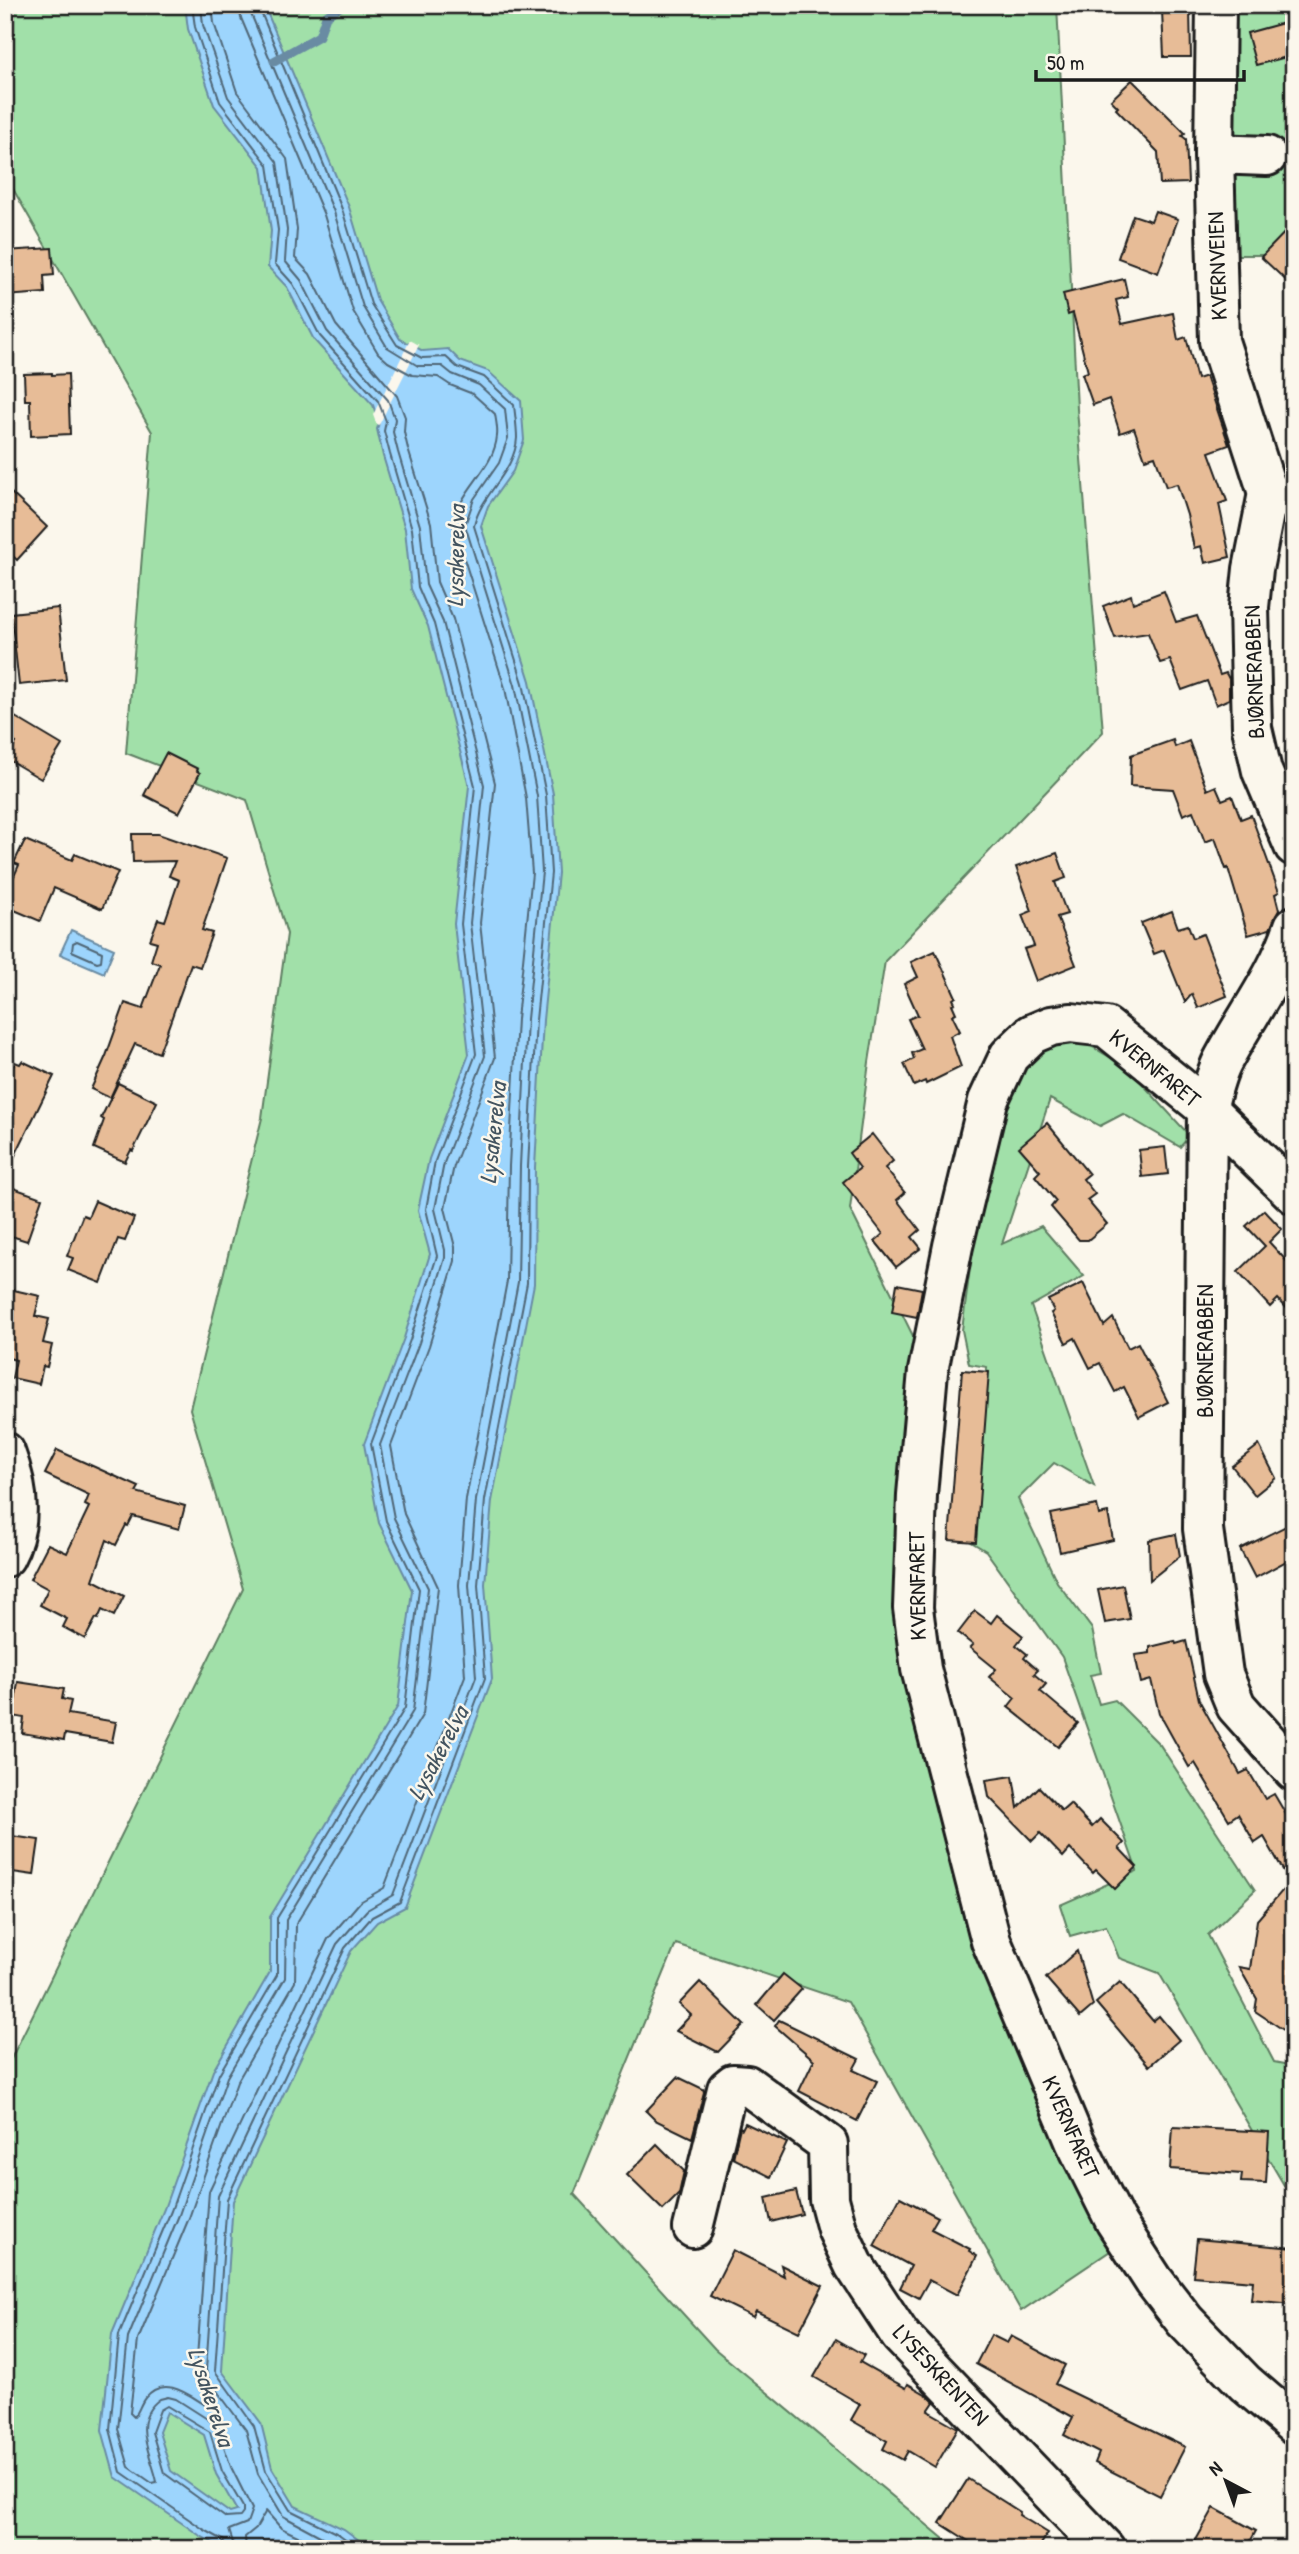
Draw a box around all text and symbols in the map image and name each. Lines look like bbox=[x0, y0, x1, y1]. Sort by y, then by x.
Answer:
scale bar bbox=[1036, 38, 1245, 82]
text: 50 m bbox=[1047, 48, 1084, 77]
street label: KVERNVEIEN bbox=[1199, 211, 1234, 321]
water label: Lysakerelva bbox=[438, 502, 473, 607]
street label: BJØRNERABBEN bbox=[1236, 605, 1271, 739]
street label: KVERNFARET bbox=[1103, 1021, 1208, 1114]
water label: Lysakerelva bbox=[471, 1078, 514, 1185]
street label: BJØRNERABBEN bbox=[1189, 1284, 1220, 1418]
street label: KVERNFARET bbox=[900, 1531, 933, 1641]
water label: Lysakerelva bbox=[399, 1698, 477, 1805]
street label: KVERNFARET bbox=[1035, 2071, 1108, 2183]
street label: LYSESKRENTEN bbox=[886, 2317, 996, 2432]
water label: Lysakerelva bbox=[180, 2344, 244, 2453]
north arrow bbox=[1190, 2446, 1260, 2516]
text: N bbox=[1203, 2455, 1227, 2481]

